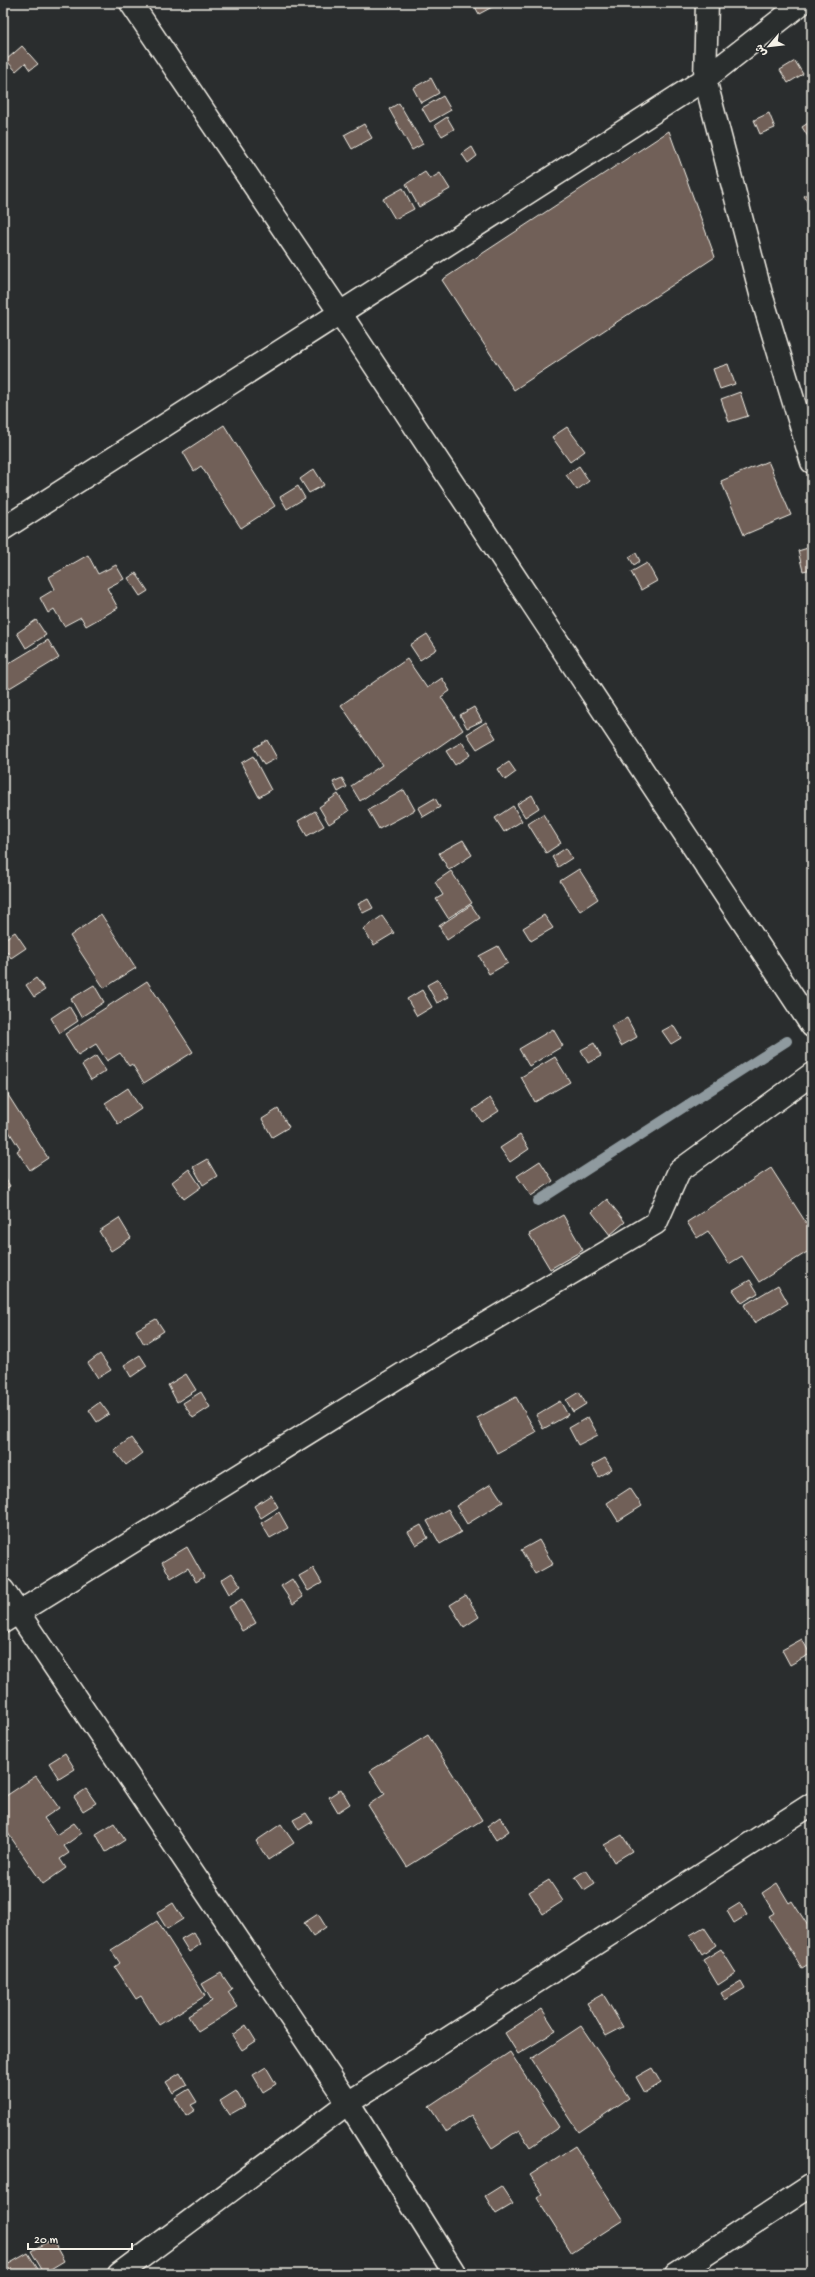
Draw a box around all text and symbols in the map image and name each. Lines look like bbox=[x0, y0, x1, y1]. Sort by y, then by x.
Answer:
north arrow bbox=[749, 26, 789, 66]
text: ش bbox=[754, 42, 770, 58]
scale bar bbox=[28, 2225, 132, 2251]
text: 20 m bbox=[34, 2234, 59, 2248]

